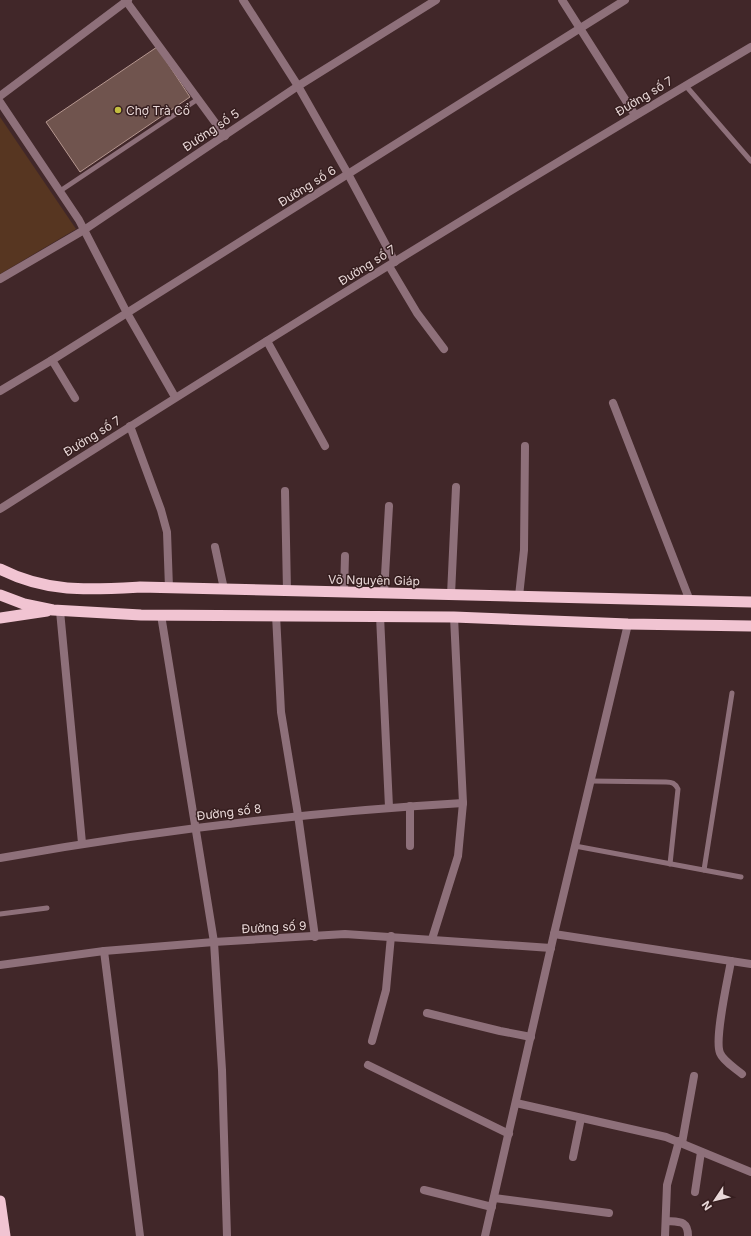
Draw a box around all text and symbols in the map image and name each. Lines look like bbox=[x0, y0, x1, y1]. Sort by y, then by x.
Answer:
street label: Đường số 7 bbox=[613, 73, 676, 119]
place label: Chợ Trà Cổ bbox=[126, 103, 190, 118]
marker: Chợ Trà Cổ bbox=[113, 105, 123, 115]
street label: Đường số 5 bbox=[180, 106, 242, 154]
street label: Đường số 6 bbox=[275, 162, 339, 210]
street label: Đường số 7 bbox=[336, 241, 398, 288]
street label: Đường số 7 bbox=[61, 412, 123, 459]
street label: Võ Nguyên Giáp bbox=[328, 572, 420, 588]
street label: Đường số 8 bbox=[196, 801, 262, 823]
street label: Đường số 9 bbox=[241, 918, 307, 936]
north arrow bbox=[695, 1180, 735, 1220]
text: N bbox=[699, 1198, 715, 1213]

